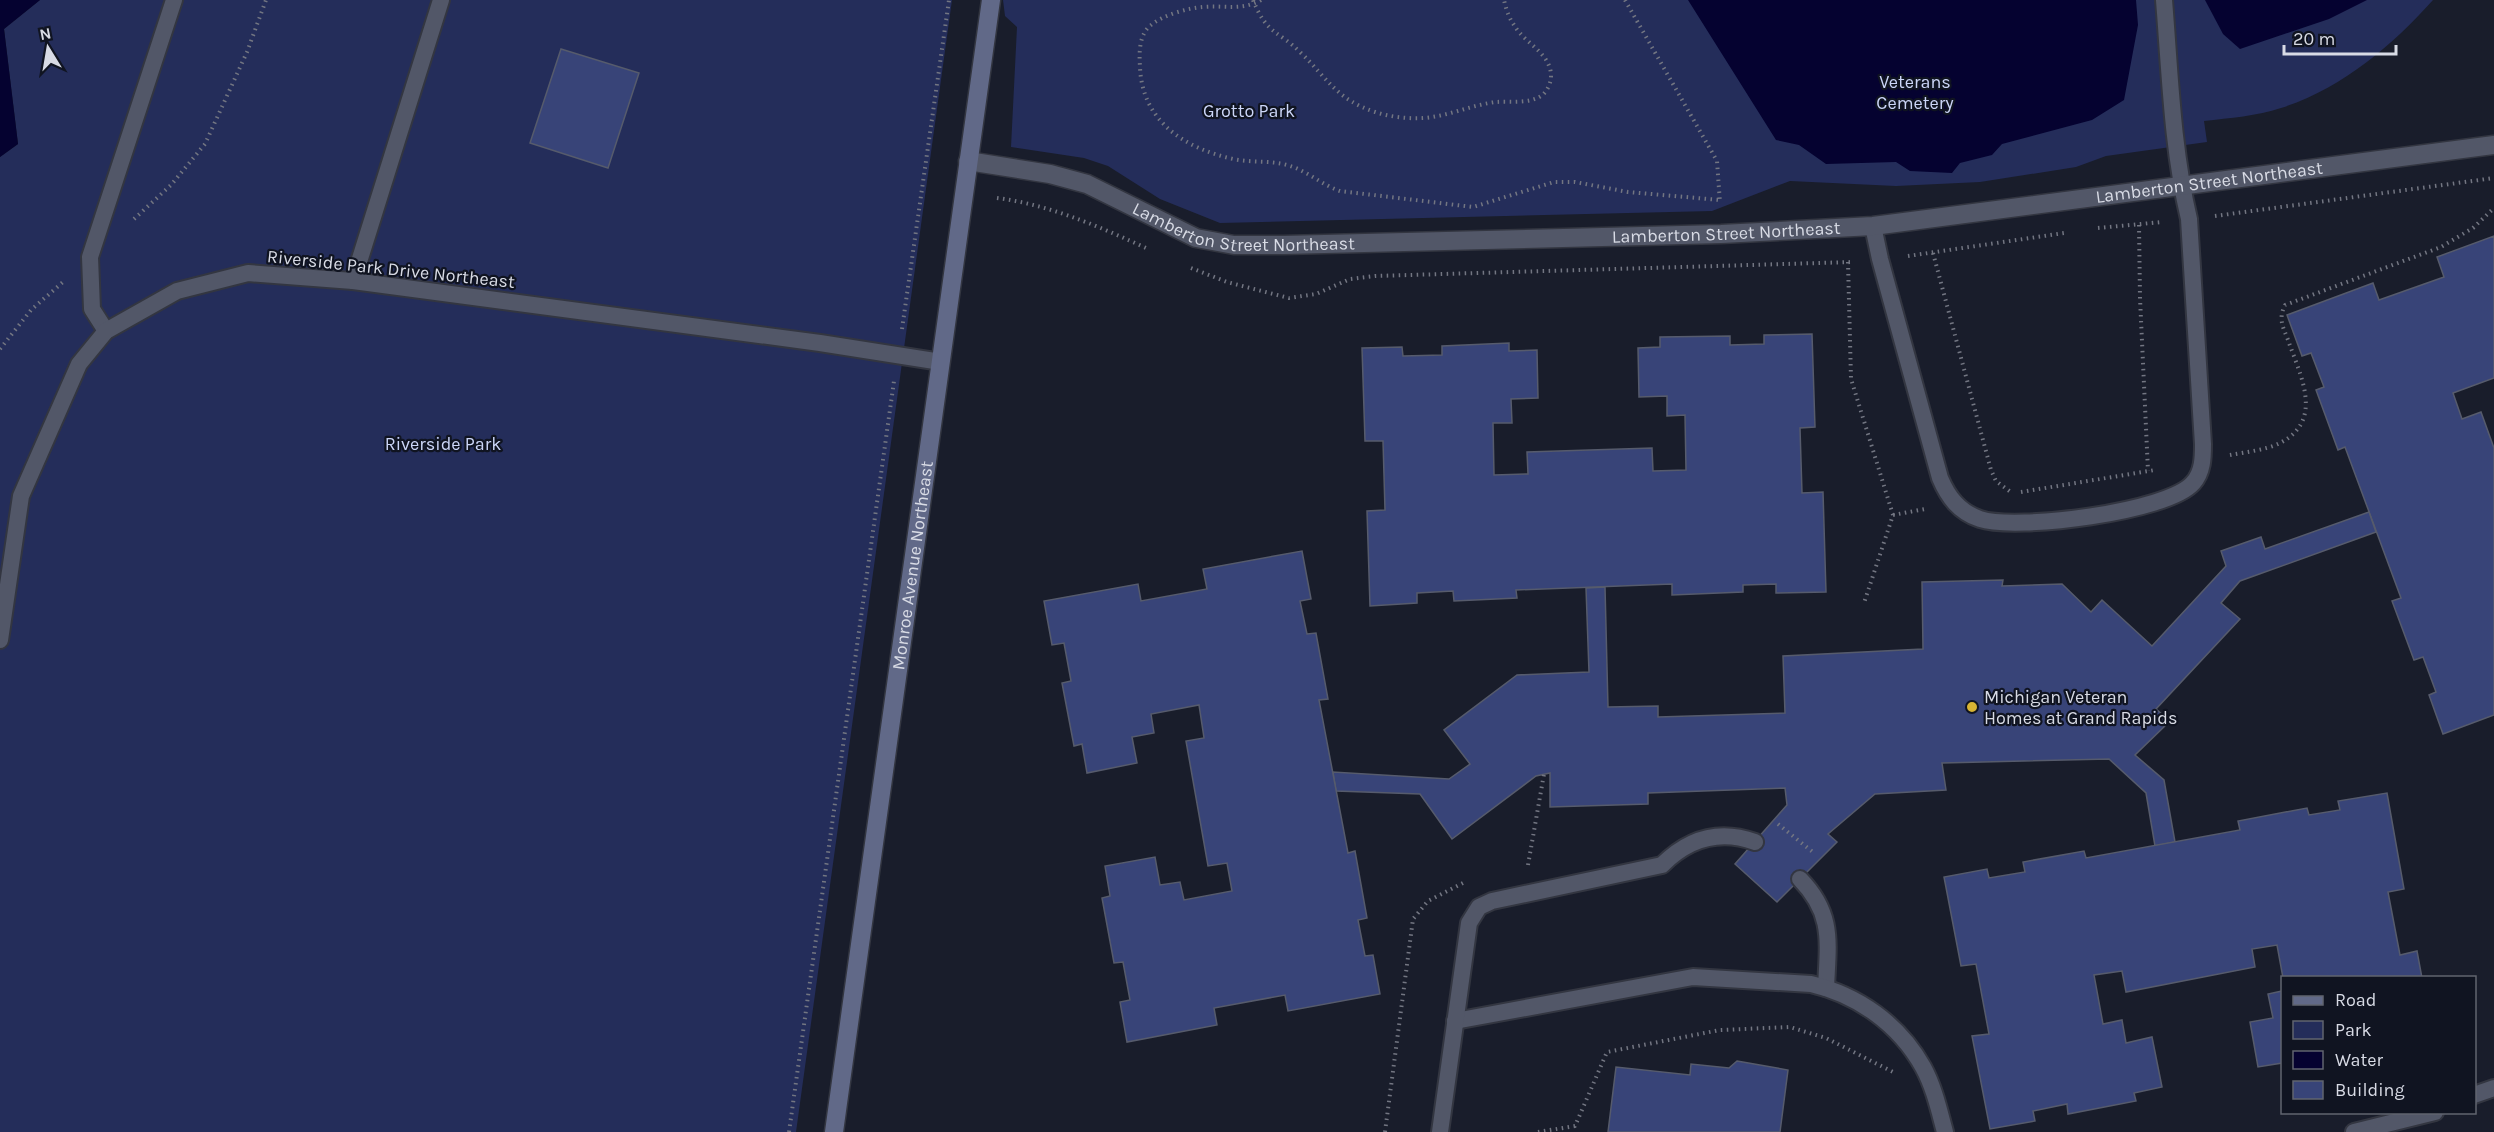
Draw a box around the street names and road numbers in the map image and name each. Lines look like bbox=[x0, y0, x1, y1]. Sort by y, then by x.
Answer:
street label: Lamberton Street Northeast bbox=[2094, 156, 2324, 208]
street label: Lamberton Street Northeast bbox=[1129, 197, 1355, 256]
street label: Lamberton Street Northeast bbox=[1612, 217, 1841, 248]
street label: Riverside Park Drive Northeast bbox=[266, 245, 516, 293]
street label: Monroe Avenue Northeast bbox=[887, 459, 938, 672]

